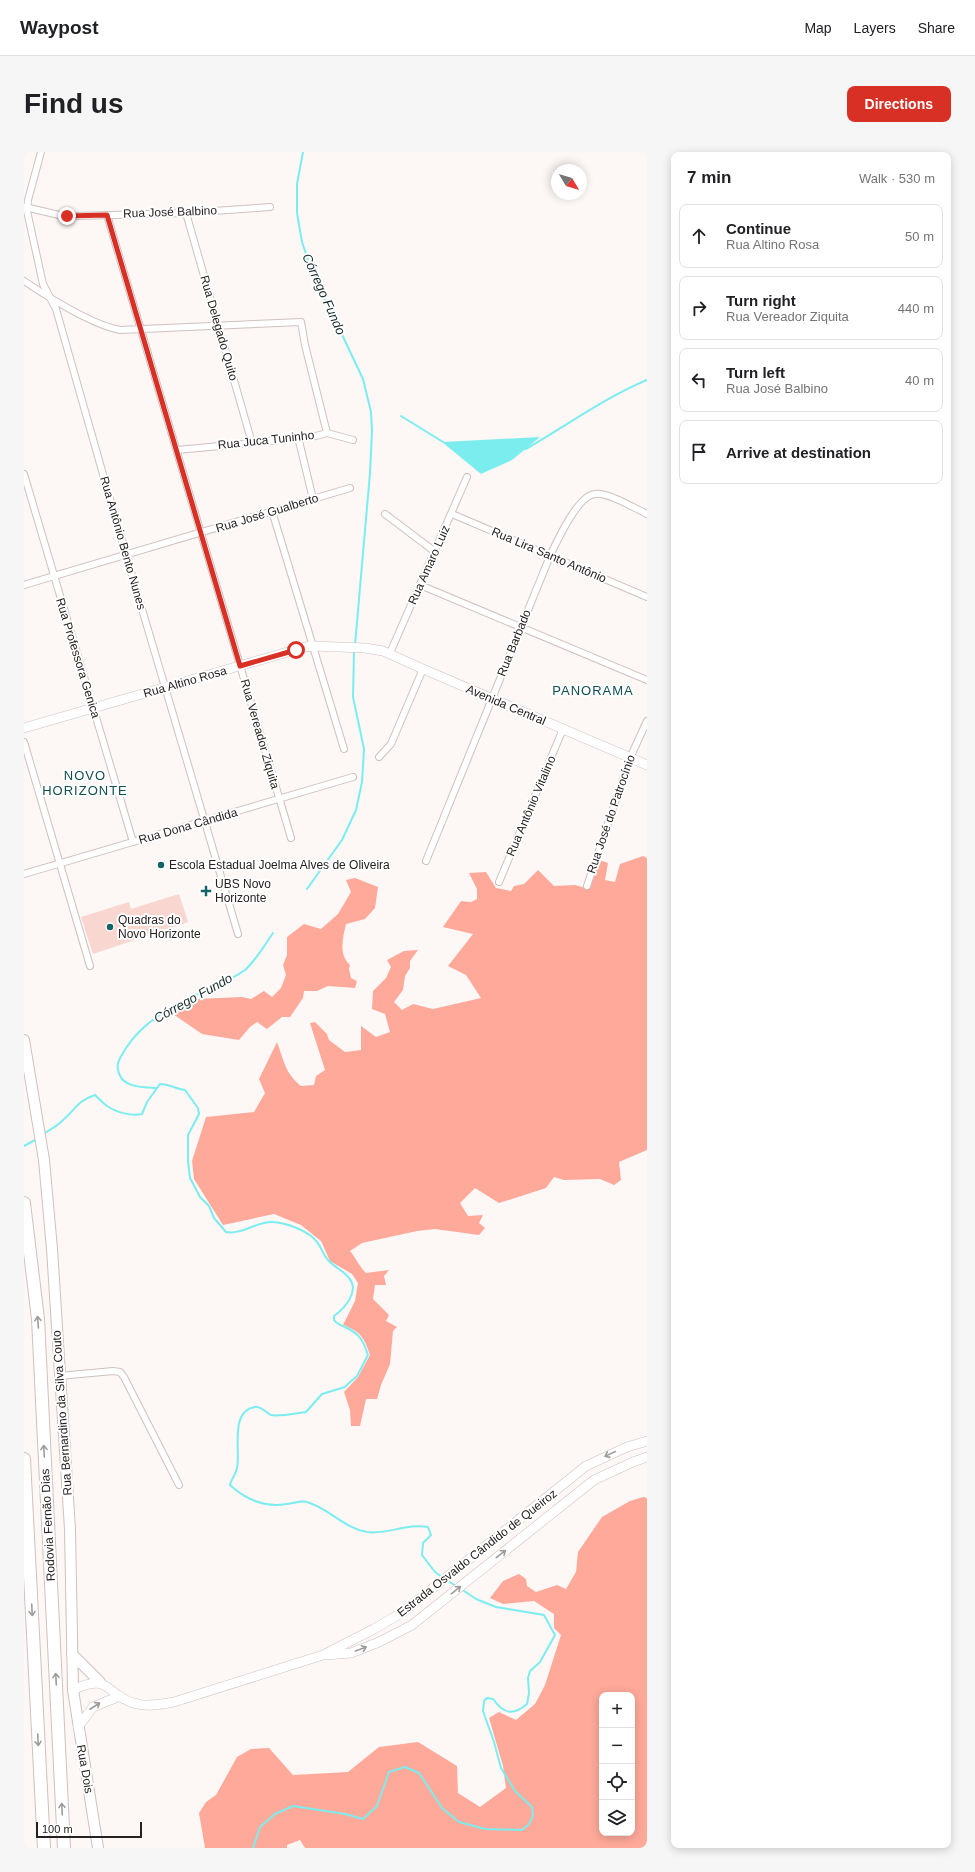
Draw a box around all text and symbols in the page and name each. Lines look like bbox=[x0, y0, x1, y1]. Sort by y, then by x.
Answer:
text: Waypost bbox=[20, 17, 98, 38]
text: Map bbox=[804, 20, 832, 36]
text: Layers bbox=[854, 20, 896, 36]
text: Share bbox=[918, 20, 955, 36]
button: Directions bbox=[847, 86, 951, 122]
text: Find us bbox=[24, 88, 124, 119]
north arrow bbox=[551, 164, 587, 200]
text: 7 min bbox=[687, 168, 731, 187]
text: Walk · 530 m bbox=[859, 171, 935, 186]
street label: Rua José Balbino bbox=[123, 203, 218, 221]
route end bbox=[58, 207, 76, 225]
text: Continue bbox=[726, 220, 791, 237]
icon: ahead bbox=[688, 225, 710, 247]
text: 50 m bbox=[905, 229, 934, 244]
text: Rua Altino Rosa bbox=[726, 237, 819, 252]
water label: Córrego Fundo bbox=[299, 251, 349, 337]
street label: Rua Delegado Quito bbox=[197, 274, 241, 383]
text: Turn right bbox=[726, 292, 796, 309]
icon: right bbox=[688, 297, 710, 319]
text: 440 m bbox=[898, 301, 934, 316]
text: Rua Vereador Ziquita bbox=[726, 309, 849, 324]
text: Turn left bbox=[726, 364, 785, 381]
icon: left bbox=[688, 369, 710, 391]
text: 40 m bbox=[905, 373, 934, 388]
text: Rua José Balbino bbox=[726, 381, 828, 396]
street label: Rua Juca Tuninho bbox=[217, 428, 315, 452]
icon: arrive bbox=[688, 441, 710, 463]
text: Arrive at destination bbox=[726, 444, 871, 461]
street label: Rua Antônio Bento Nunes bbox=[97, 475, 149, 611]
street label: Rua José Gualberto bbox=[214, 491, 320, 535]
street label: Rua Amaro Luiz bbox=[405, 523, 453, 607]
street label: Rua Lira Santo Antônio bbox=[489, 524, 609, 586]
street label: Rua Professora Genica bbox=[53, 596, 103, 720]
street label: Rua Barbado bbox=[494, 607, 534, 678]
route start bbox=[287, 641, 305, 659]
street label: Rua Altino Rosa bbox=[142, 663, 229, 701]
street label: Rua Vereador Ziquita bbox=[238, 678, 282, 791]
street label: Avenida Central bbox=[464, 682, 548, 728]
district label: PANORAMA bbox=[552, 683, 634, 698]
street label: Rua José do Patrocínio bbox=[584, 752, 638, 875]
street label: Rua Antônio Vitalino bbox=[503, 753, 559, 858]
district label: NOVO HORIZONTE bbox=[42, 768, 128, 798]
street label: Rua Dona Cândida bbox=[137, 805, 239, 847]
place label: Escola Estadual Joelma Alves de Oliveira bbox=[169, 858, 390, 872]
marker: Escola Estadual Joelma Alves de Oliveira bbox=[156, 860, 166, 870]
place label: UBS Novo Horizonte bbox=[215, 877, 271, 905]
marker: UBS Novo Horizonte bbox=[200, 885, 212, 897]
place label: Quadras do Novo Horizonte bbox=[118, 913, 201, 941]
marker: Quadras do Novo Horizonte bbox=[105, 922, 115, 932]
water label: Córrego Fundo bbox=[151, 970, 235, 1026]
one-way arrow bbox=[34, 1316, 41, 1329]
street label: Rua Bernardino da Silva Couto bbox=[49, 1330, 75, 1496]
one-way arrow bbox=[41, 1445, 48, 1458]
one-way arrow bbox=[605, 1451, 617, 1458]
street label: Rodovia Fernão Dias bbox=[38, 1468, 58, 1582]
street label: Estrada Osvaldo Cândido de Queiroz bbox=[394, 1486, 560, 1620]
one-way arrow bbox=[495, 1550, 506, 1558]
one-way arrow bbox=[450, 1586, 461, 1594]
one-way arrow bbox=[28, 1603, 36, 1616]
one-way arrow bbox=[355, 1644, 367, 1652]
one-way arrow bbox=[52, 1673, 59, 1686]
map controls bbox=[599, 1692, 635, 1836]
button: + bbox=[599, 1692, 635, 1728]
one-way arrow bbox=[90, 1702, 101, 1711]
button: − bbox=[599, 1728, 635, 1764]
one-way arrow bbox=[35, 1733, 42, 1746]
street label: Rua Dois bbox=[74, 1743, 96, 1795]
button: locate bbox=[599, 1764, 635, 1800]
button: layers bbox=[599, 1800, 635, 1836]
one-way arrow bbox=[58, 1803, 66, 1816]
scale bar bbox=[36, 1820, 142, 1839]
text: 100 m bbox=[42, 1823, 73, 1835]

